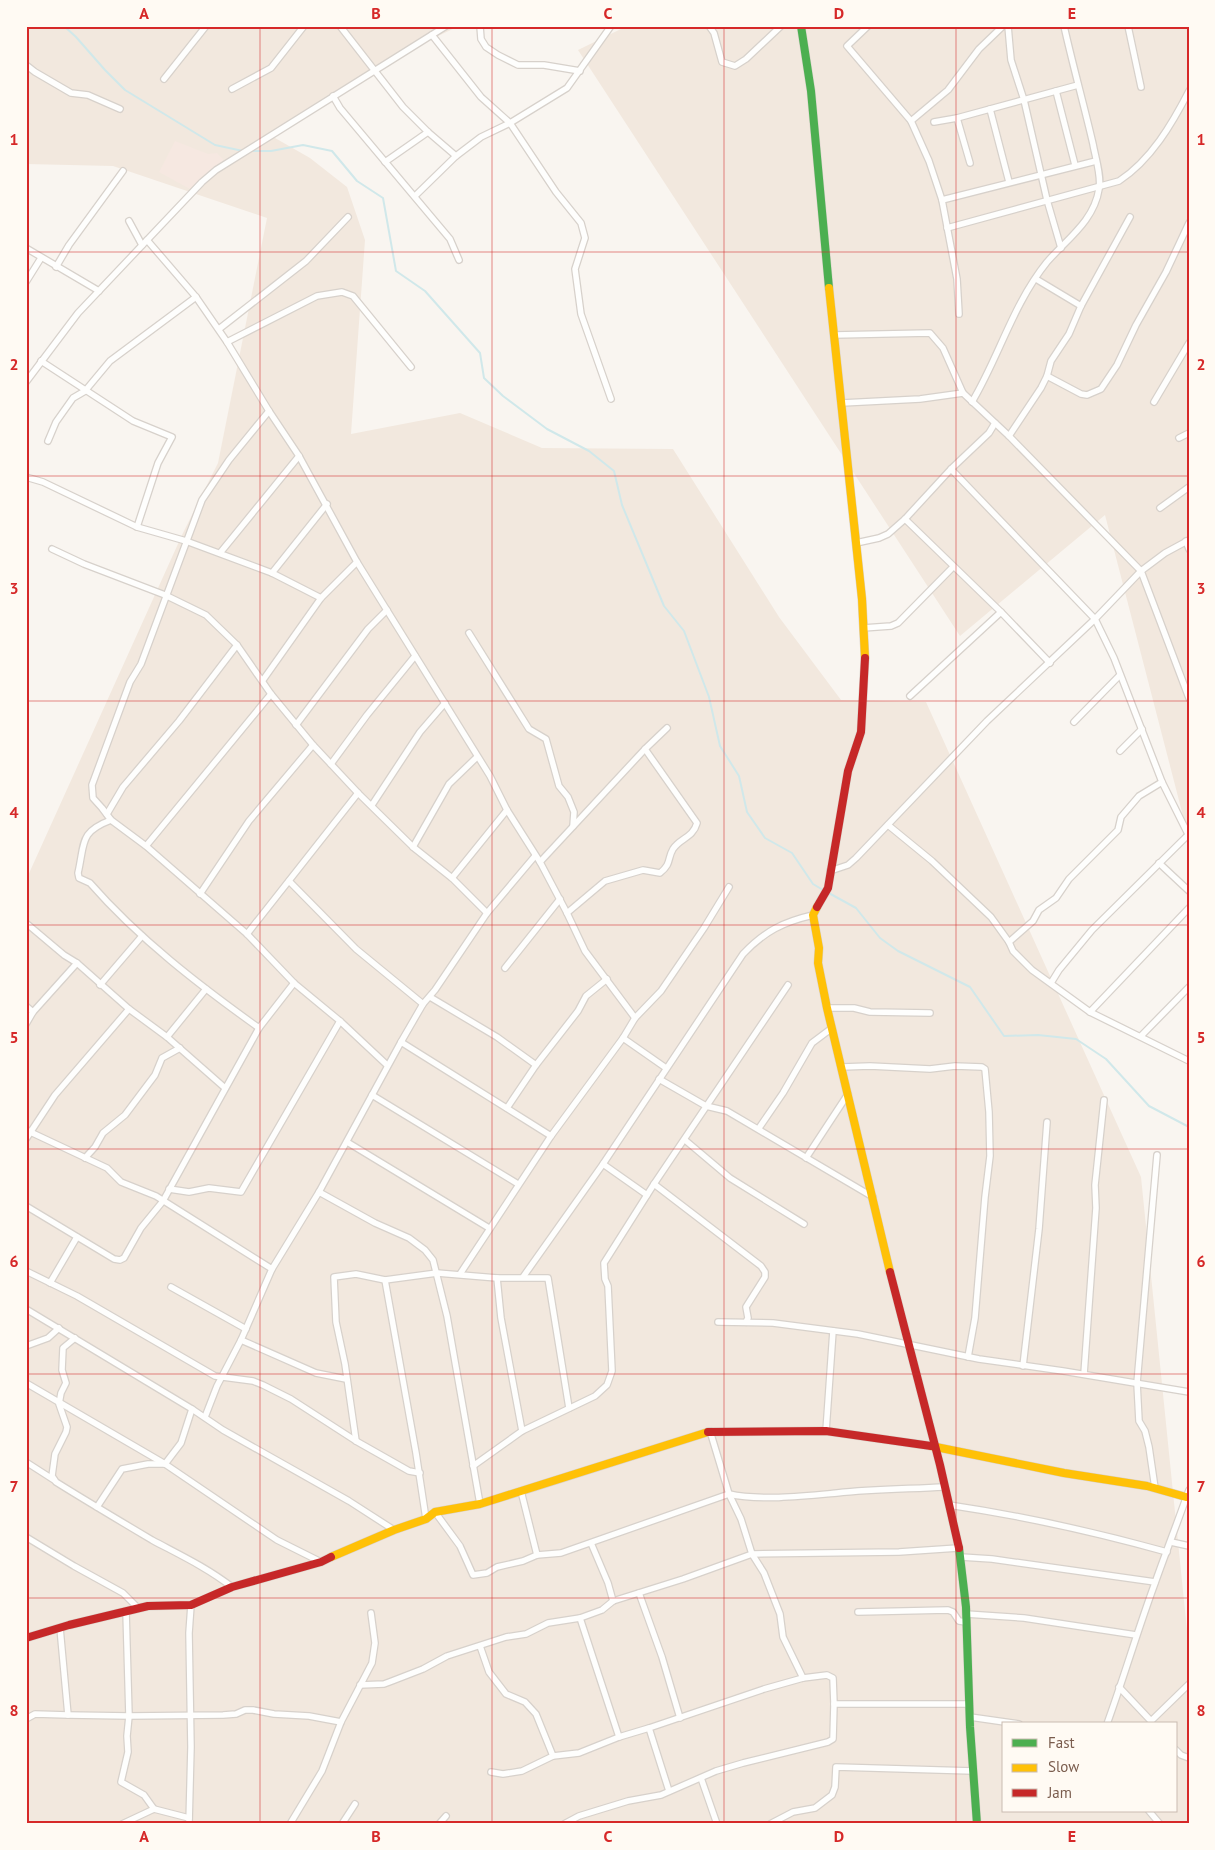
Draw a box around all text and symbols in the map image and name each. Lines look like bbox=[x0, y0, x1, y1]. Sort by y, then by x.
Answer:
text: A bbox=[139, 3, 149, 23]
text: B bbox=[371, 3, 381, 23]
text: C bbox=[604, 3, 613, 23]
text: D bbox=[834, 3, 844, 23]
text: E bbox=[1068, 3, 1076, 23]
text: 1 bbox=[9, 129, 19, 149]
text: 1 bbox=[1196, 129, 1206, 149]
text: 2 bbox=[9, 354, 19, 374]
text: 2 bbox=[1196, 354, 1206, 374]
text: 3 bbox=[9, 578, 19, 598]
text: 3 bbox=[1196, 578, 1206, 598]
text: 4 bbox=[9, 802, 19, 822]
text: 4 bbox=[1196, 802, 1206, 822]
text: 5 bbox=[9, 1027, 19, 1047]
text: 5 bbox=[1196, 1027, 1206, 1047]
text: 6 bbox=[9, 1251, 19, 1271]
text: 6 bbox=[1196, 1251, 1206, 1271]
text: 7 bbox=[9, 1476, 19, 1496]
text: 7 bbox=[1196, 1476, 1206, 1496]
text: 8 bbox=[9, 1700, 19, 1720]
text: 8 bbox=[1196, 1700, 1206, 1720]
legend bbox=[1002, 1722, 1178, 1812]
text: Fast bbox=[1048, 1733, 1075, 1752]
text: Slow bbox=[1048, 1757, 1079, 1776]
text: Jam bbox=[1047, 1783, 1072, 1802]
text: A bbox=[139, 1826, 149, 1846]
text: B bbox=[371, 1826, 381, 1846]
text: C bbox=[604, 1826, 613, 1846]
text: D bbox=[834, 1826, 844, 1846]
text: E bbox=[1068, 1826, 1076, 1846]

